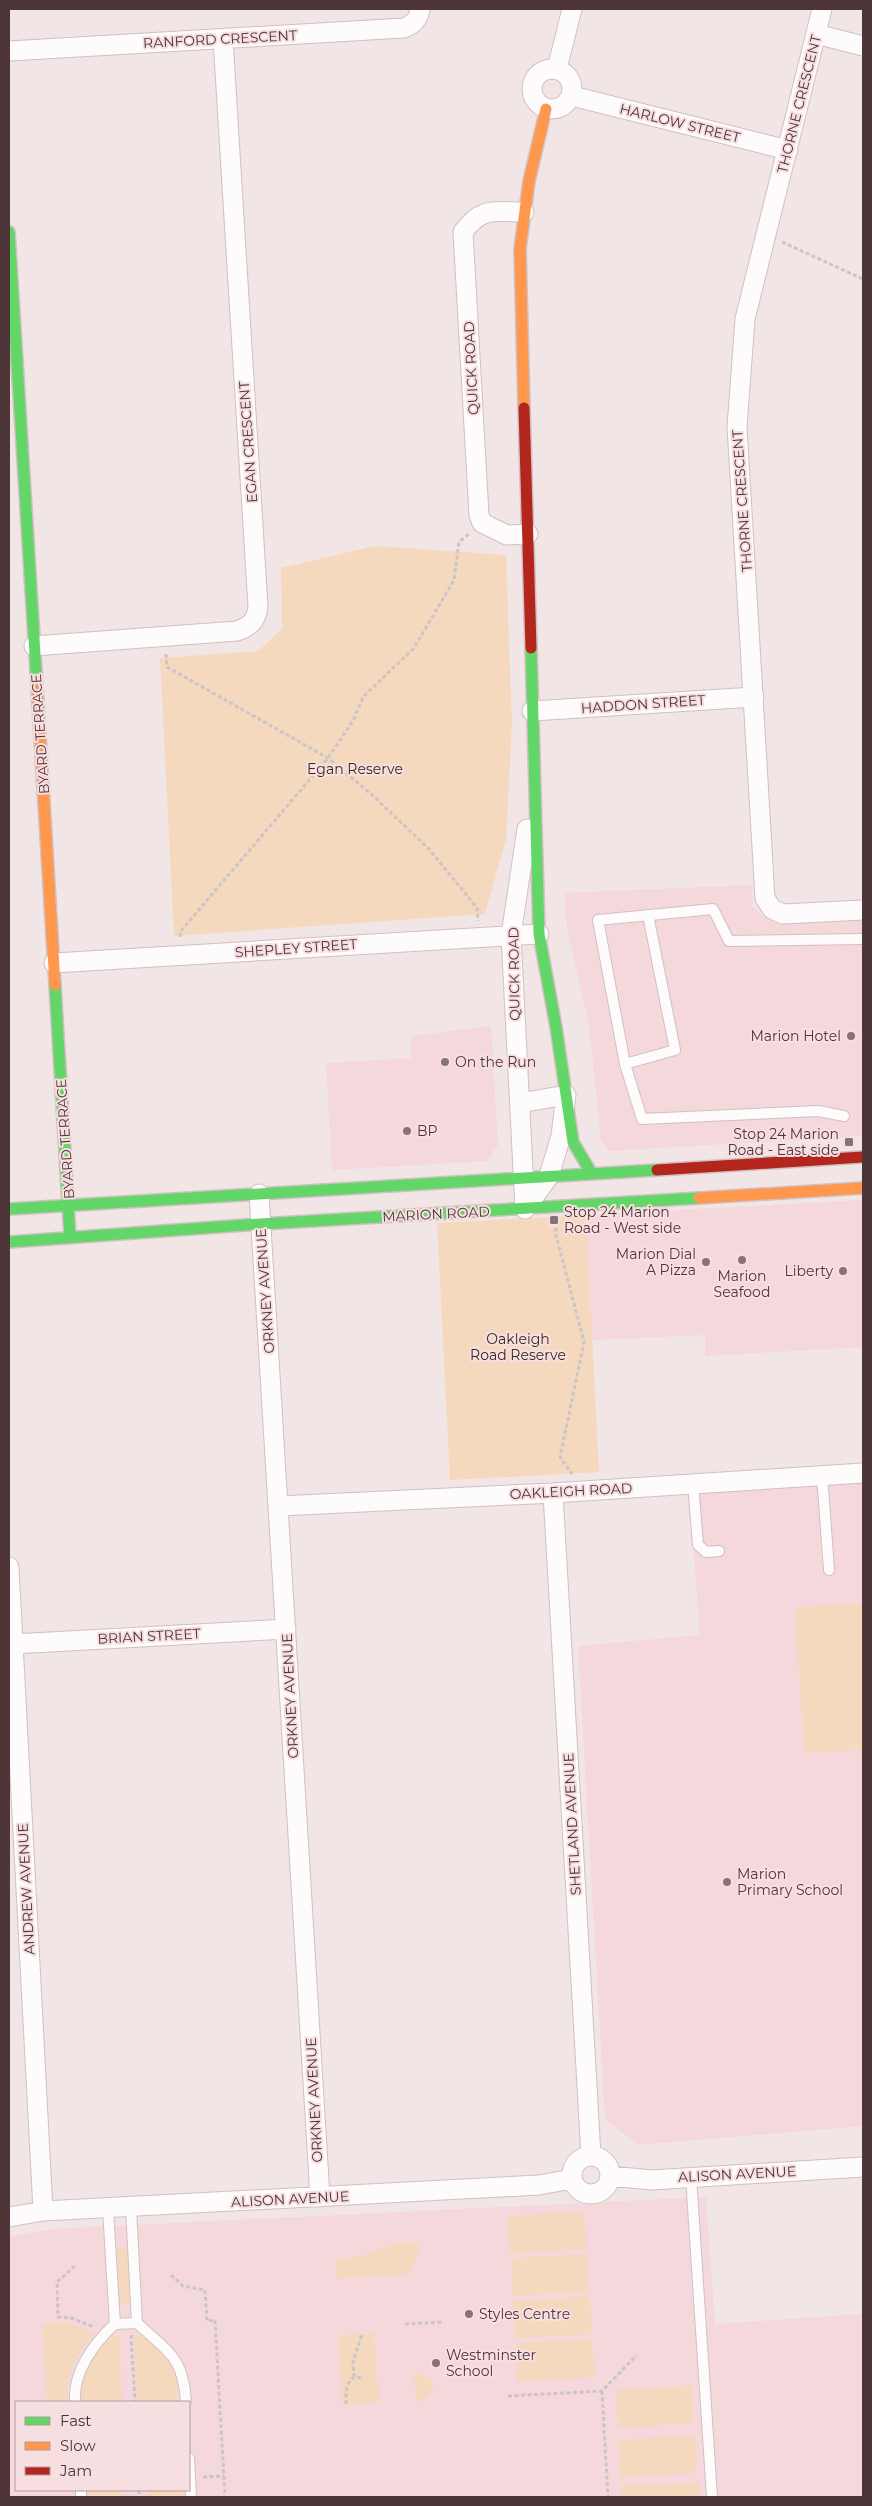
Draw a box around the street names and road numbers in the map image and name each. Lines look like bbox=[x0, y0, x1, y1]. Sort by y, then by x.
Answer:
street label: RANFORD CRESCENT bbox=[143, 26, 297, 52]
street label: THORNE CRESCENT bbox=[773, 33, 825, 175]
street label: HARLOW STREET bbox=[618, 99, 742, 147]
street label: QUICK ROAD bbox=[460, 321, 482, 415]
street label: EGAN CRESCENT bbox=[235, 381, 261, 503]
street label: THORNE CRESCENT bbox=[728, 429, 756, 573]
street label: BYARD TERRACE bbox=[27, 673, 53, 795]
street label: HADDON STREET bbox=[580, 691, 706, 717]
street label: QUICK ROAD bbox=[504, 927, 524, 1021]
street label: SHEPLEY STREET bbox=[234, 935, 358, 961]
street label: BYARD TERRACE bbox=[52, 1078, 78, 1200]
street label: MARION ROAD bbox=[382, 1202, 490, 1226]
street label: ORKNEY AVENUE bbox=[252, 1228, 278, 1354]
street label: OAKLEIGH ROAD bbox=[509, 1479, 633, 1503]
street label: BRIAN STREET bbox=[97, 1624, 201, 1648]
street label: ORKNEY AVENUE bbox=[278, 1633, 302, 1759]
street label: SHETLAND AVENUE bbox=[559, 1752, 585, 1896]
street label: ANDREW AVENUE bbox=[14, 1823, 38, 1955]
street label: ORKNEY AVENUE bbox=[302, 2037, 326, 2163]
street label: ALISON AVENUE bbox=[678, 2162, 796, 2186]
street label: ALISON AVENUE bbox=[231, 2187, 349, 2211]

